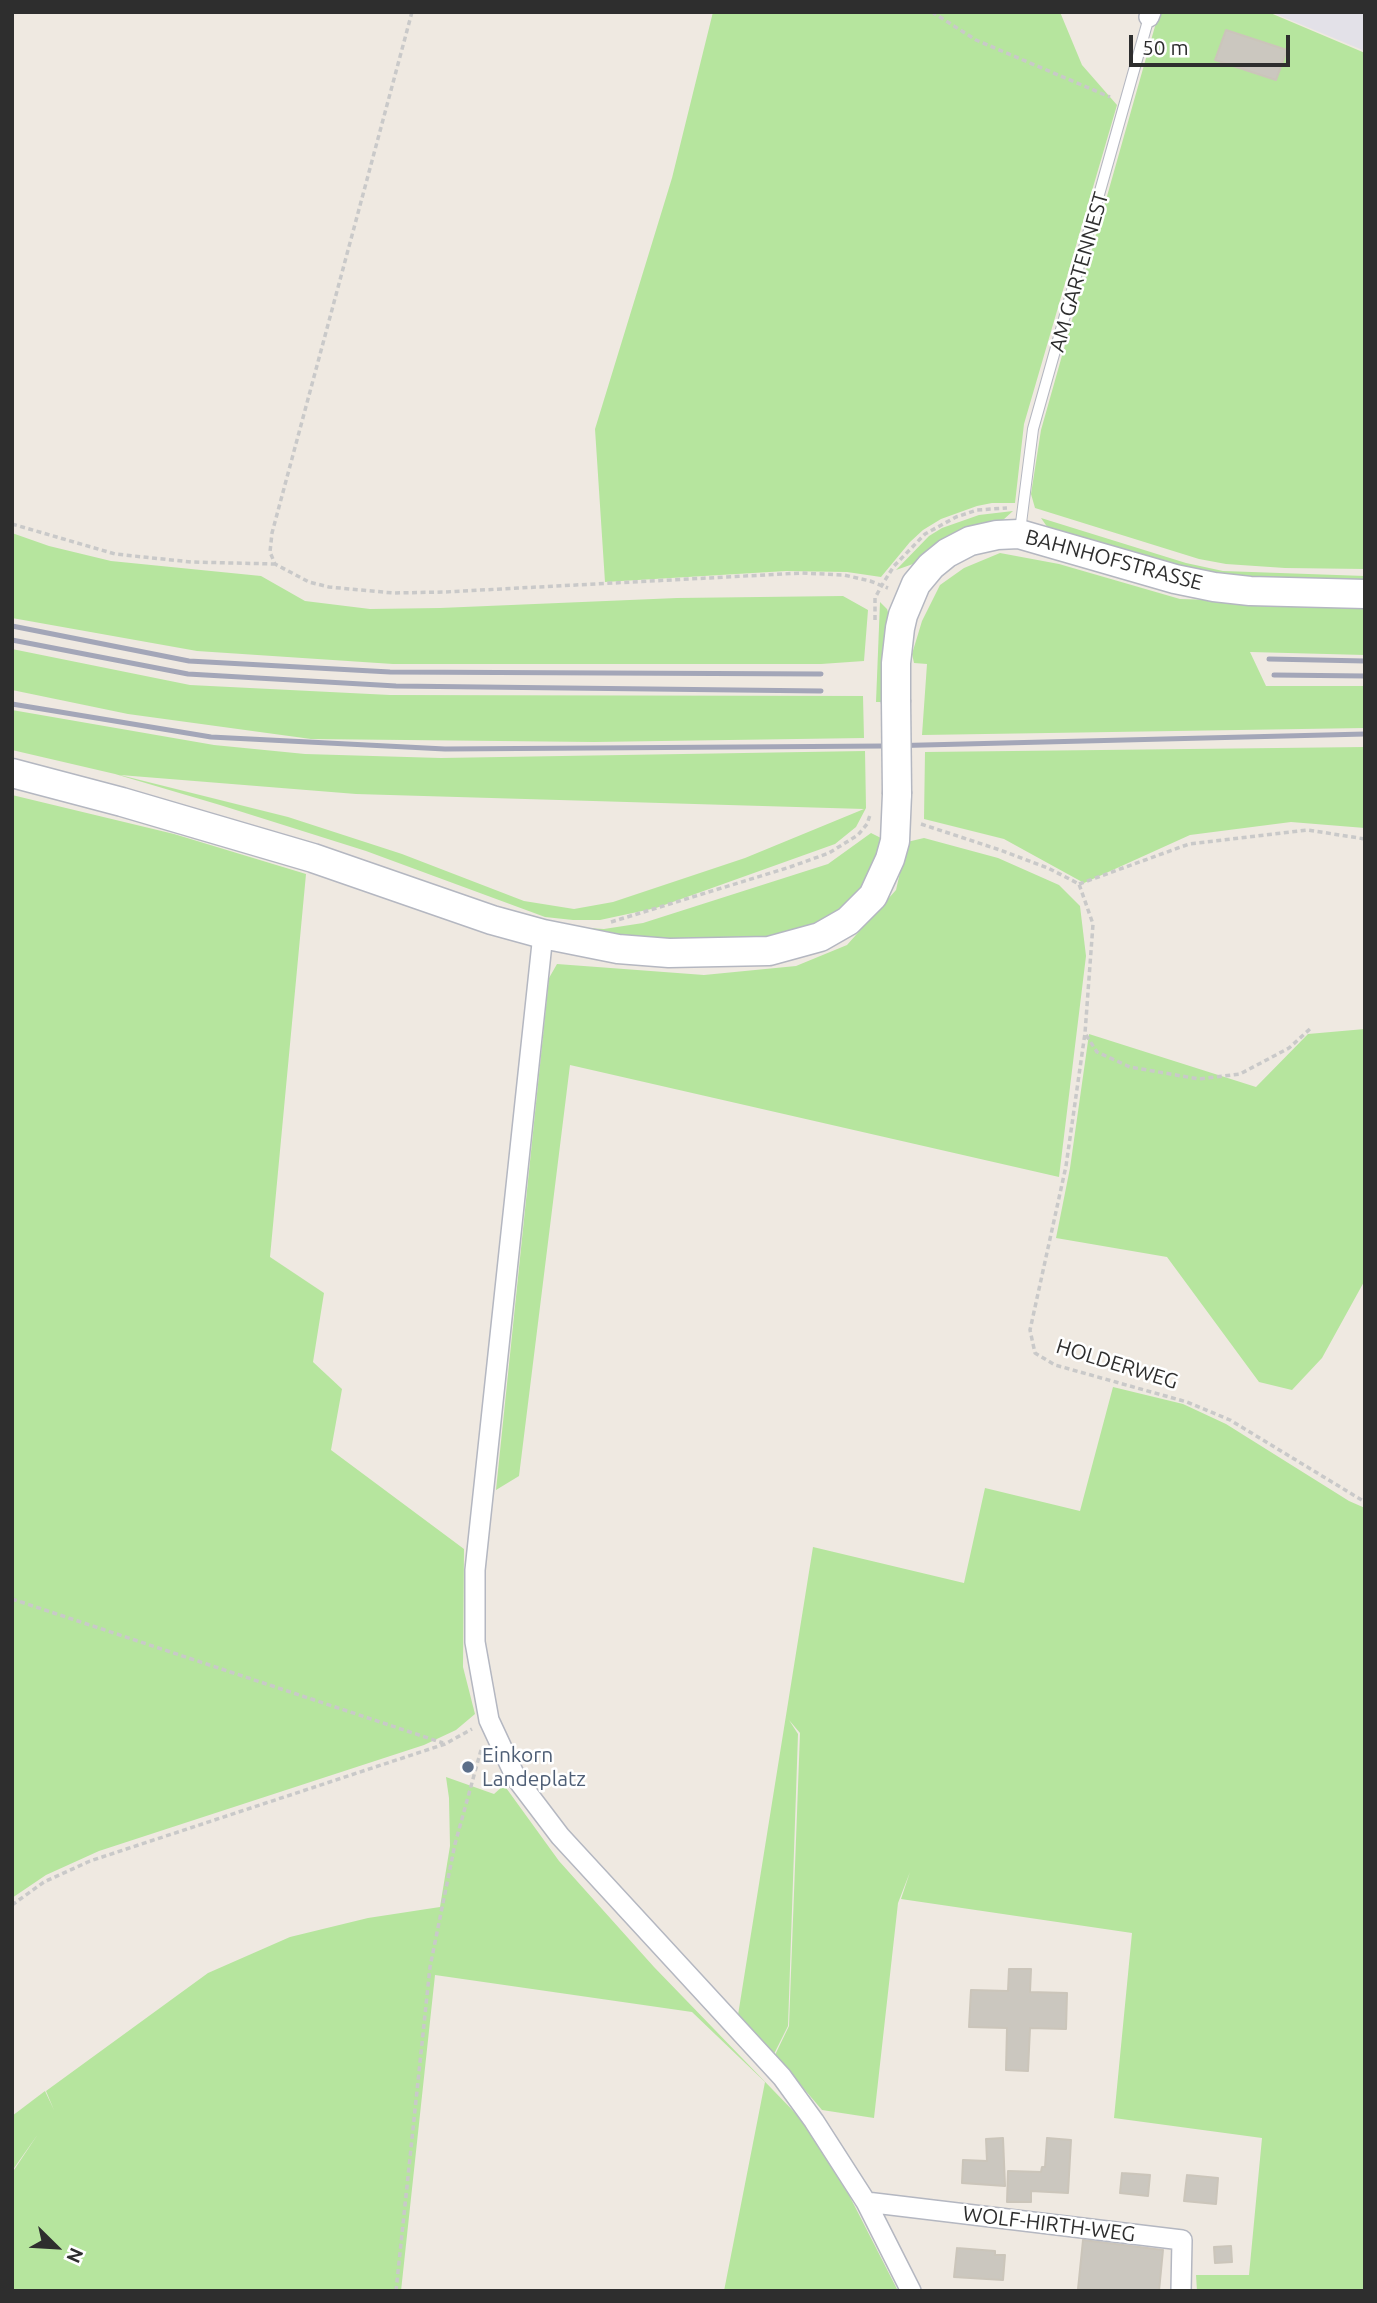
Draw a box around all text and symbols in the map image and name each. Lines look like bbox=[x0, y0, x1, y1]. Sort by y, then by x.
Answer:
scale bar bbox=[1132, 21, 1293, 65]
text: 50 m bbox=[1142, 35, 1189, 59]
street label: AM GARTENNEST bbox=[1044, 189, 1114, 355]
street label: BAHNHOFSTRASSE bbox=[1023, 524, 1205, 596]
street label: HOLDERWEG bbox=[1053, 1334, 1181, 1394]
place label: Einkorn Landeplatz bbox=[482, 1742, 586, 1792]
marker: Einkorn Landeplatz bbox=[460, 1759, 476, 1775]
street label: WOLF-HIRTH-WEG bbox=[961, 2201, 1137, 2247]
north arrow bbox=[21, 2212, 91, 2282]
text: N bbox=[62, 2245, 88, 2266]

